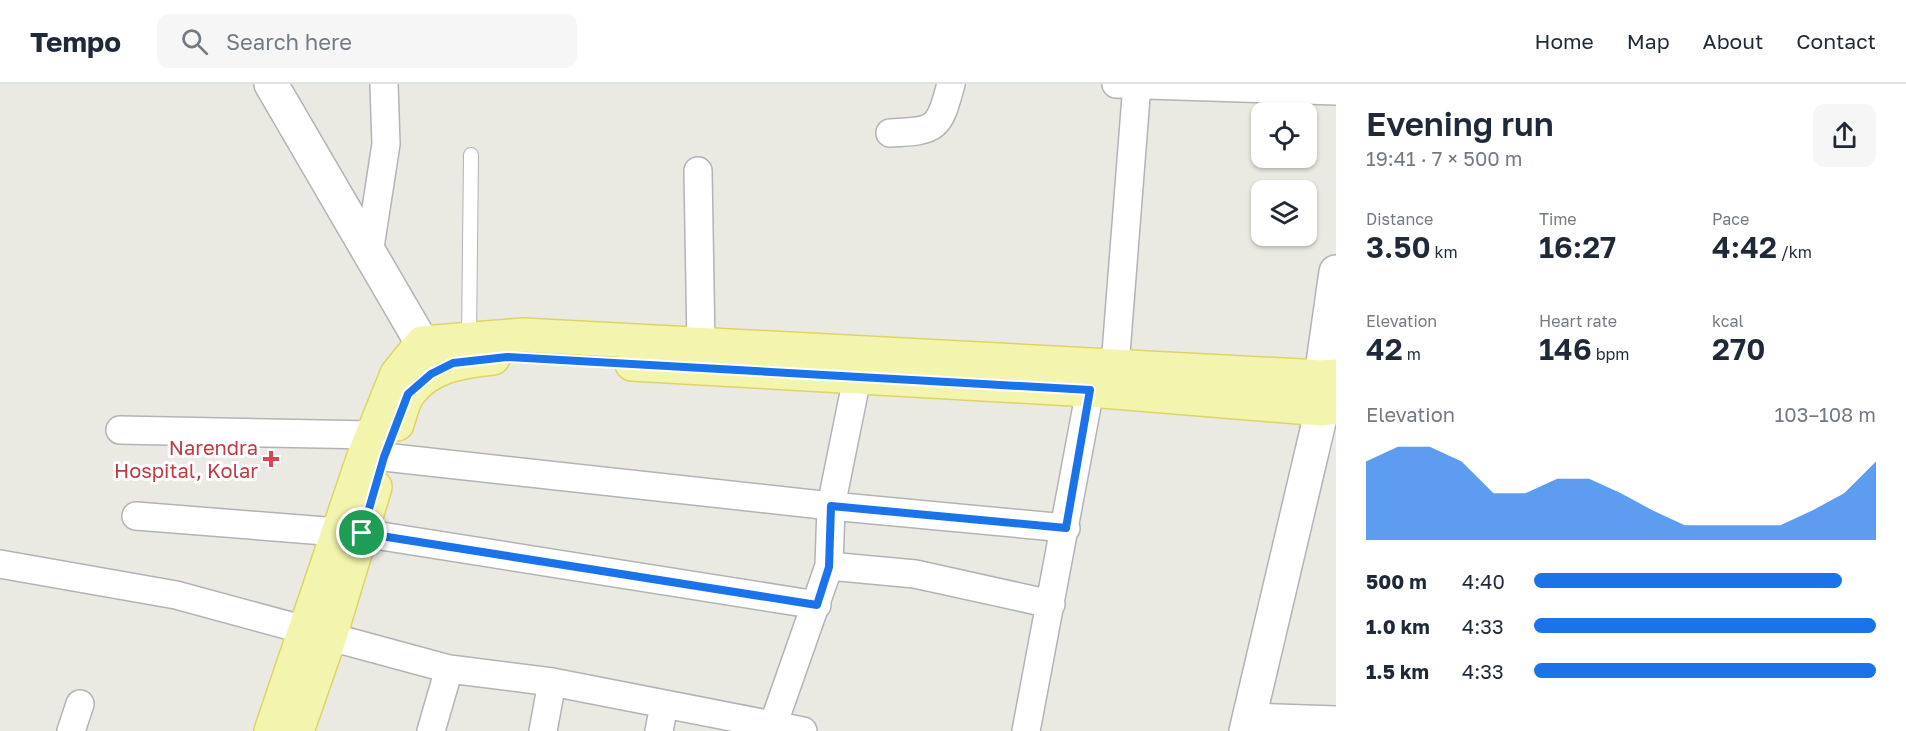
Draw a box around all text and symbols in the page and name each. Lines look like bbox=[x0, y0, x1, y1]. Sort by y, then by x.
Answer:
search box bbox=[157, 14, 577, 68]
text: Tempo bbox=[30, 25, 121, 58]
icon: search bbox=[178, 25, 211, 58]
text: Search here bbox=[226, 28, 352, 55]
text: Home bbox=[1534, 28, 1594, 54]
text: Map bbox=[1627, 28, 1670, 54]
text: About bbox=[1703, 28, 1763, 54]
text: Contact bbox=[1796, 28, 1876, 54]
map controls bbox=[1251, 102, 1317, 246]
button: locate bbox=[1251, 102, 1317, 168]
text: Evening run bbox=[1366, 104, 1554, 143]
button: share bbox=[1813, 104, 1876, 167]
text: 19:41 · 7 × 500 m bbox=[1366, 146, 1522, 170]
button: layers bbox=[1251, 180, 1317, 246]
text: Distance bbox=[1366, 209, 1433, 229]
text: Time bbox=[1539, 209, 1577, 229]
text: Pace bbox=[1712, 209, 1749, 229]
text: 3.50 bbox=[1366, 229, 1431, 265]
text: 16:27 bbox=[1539, 229, 1616, 265]
text: 4:42 bbox=[1712, 229, 1777, 265]
text: km bbox=[1431, 242, 1458, 262]
text: /km bbox=[1777, 242, 1812, 262]
text: Elevation bbox=[1366, 311, 1437, 331]
text: Heart rate bbox=[1539, 311, 1617, 331]
text: kcal bbox=[1712, 311, 1744, 331]
text: 42 bbox=[1366, 331, 1403, 367]
text: 146 bbox=[1539, 331, 1592, 367]
text: 270 bbox=[1712, 331, 1765, 367]
text: m bbox=[1403, 344, 1421, 364]
text: bpm bbox=[1592, 344, 1630, 364]
text: Elevation bbox=[1366, 402, 1455, 426]
text: 103–108 m bbox=[1775, 402, 1876, 426]
place label: Narendra Hospital, Kolar bbox=[114, 435, 258, 482]
marker: Narendra Hospital, Kolar bbox=[262, 450, 280, 468]
pin bbox=[336, 507, 387, 558]
icon: arrive bbox=[345, 516, 378, 549]
text: 500 m bbox=[1366, 569, 1427, 593]
text: 4:40 bbox=[1462, 569, 1505, 593]
text: 1.0 km bbox=[1366, 614, 1430, 638]
text: 4:33 bbox=[1462, 614, 1504, 638]
text: 1.5 km bbox=[1366, 659, 1429, 683]
text: 4:33 bbox=[1462, 659, 1504, 683]

